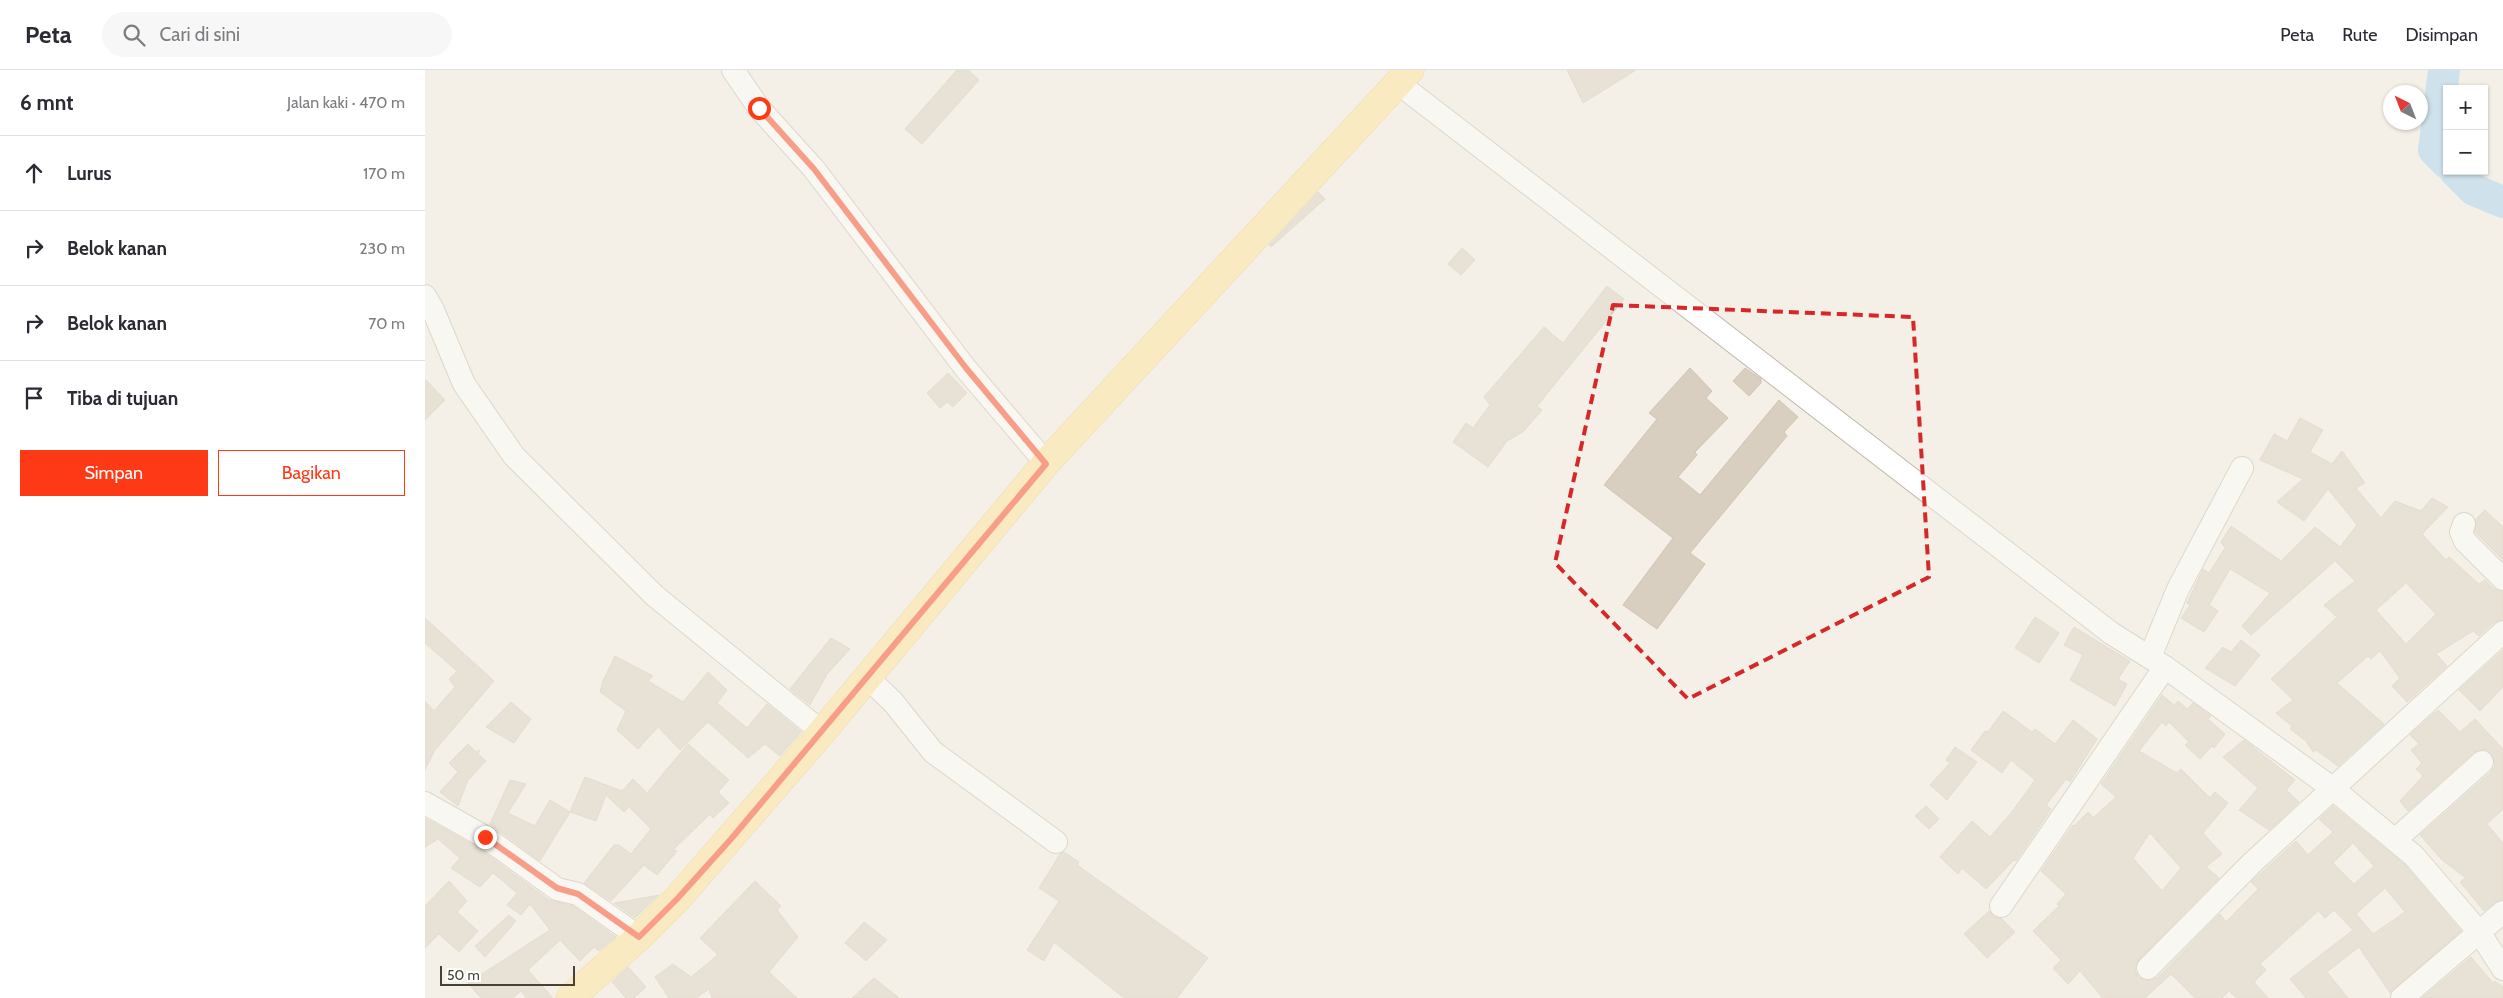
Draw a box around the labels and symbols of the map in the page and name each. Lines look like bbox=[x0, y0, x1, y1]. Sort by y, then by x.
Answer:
north arrow bbox=[2383, 85, 2428, 130]
route start bbox=[748, 97, 771, 120]
route end bbox=[474, 826, 497, 849]
scale bar bbox=[440, 963, 575, 986]

